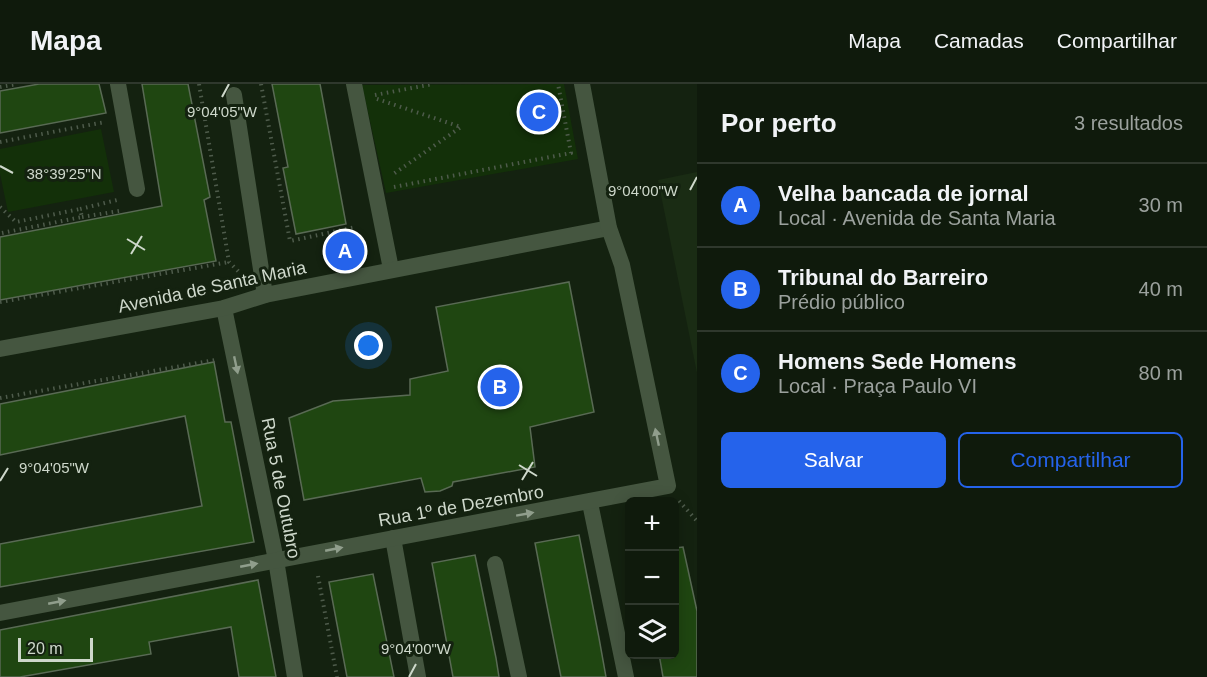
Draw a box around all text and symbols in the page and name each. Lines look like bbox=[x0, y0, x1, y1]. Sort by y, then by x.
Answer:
text: Mapa bbox=[30, 25, 102, 56]
text: Mapa bbox=[848, 29, 901, 52]
text: Camadas bbox=[934, 29, 1024, 52]
text: Compartilhar bbox=[1057, 29, 1177, 52]
pin: C bbox=[520, 90, 558, 135]
text: 9°04'05"W bbox=[187, 103, 258, 120]
text: Por perto bbox=[721, 108, 837, 138]
text: 3 resultados bbox=[1074, 112, 1183, 134]
text: 38°39'25"N bbox=[26, 165, 102, 182]
text: Velha bancada de jornal bbox=[778, 181, 1029, 206]
text: 9°04'00"W bbox=[608, 182, 679, 199]
text: A bbox=[733, 194, 748, 216]
text: 30 m bbox=[1139, 194, 1183, 216]
text: Local · Avenida de Santa Maria bbox=[778, 207, 1056, 229]
pin: A bbox=[326, 228, 364, 274]
street label: Avenida de Santa Maria bbox=[116, 257, 309, 317]
text: Tribunal do Barreiro bbox=[778, 265, 988, 290]
text: B bbox=[733, 278, 748, 300]
text: 40 m bbox=[1139, 278, 1183, 300]
text: Prédio público bbox=[778, 291, 905, 313]
your location bbox=[354, 331, 383, 360]
text: Homens Sede Homens bbox=[778, 349, 1016, 374]
one-way arrow bbox=[232, 356, 241, 375]
text: C bbox=[733, 362, 748, 384]
text: 80 m bbox=[1139, 362, 1183, 384]
pin: B bbox=[480, 364, 520, 410]
text: Local · Praça Paulo VI bbox=[778, 375, 977, 397]
street label: Rua 5 de Outubro bbox=[258, 416, 304, 560]
one-way arrow bbox=[652, 428, 661, 447]
button: Salvar bbox=[721, 432, 946, 488]
button: Compartilhar bbox=[958, 432, 1183, 488]
text: 9°04'05"W bbox=[19, 459, 90, 476]
street label: Rua 1º de Dezembro bbox=[377, 482, 545, 530]
map controls bbox=[625, 497, 679, 659]
button: + bbox=[625, 497, 679, 551]
one-way arrow bbox=[516, 509, 535, 518]
one-way arrow bbox=[324, 544, 343, 553]
button: − bbox=[625, 551, 679, 605]
one-way arrow bbox=[240, 560, 259, 569]
one-way arrow bbox=[48, 597, 67, 606]
button: layers bbox=[625, 605, 679, 659]
scale bar bbox=[18, 635, 93, 662]
text: 20 m bbox=[27, 640, 63, 657]
text: 9°04'00"W bbox=[381, 640, 452, 657]

